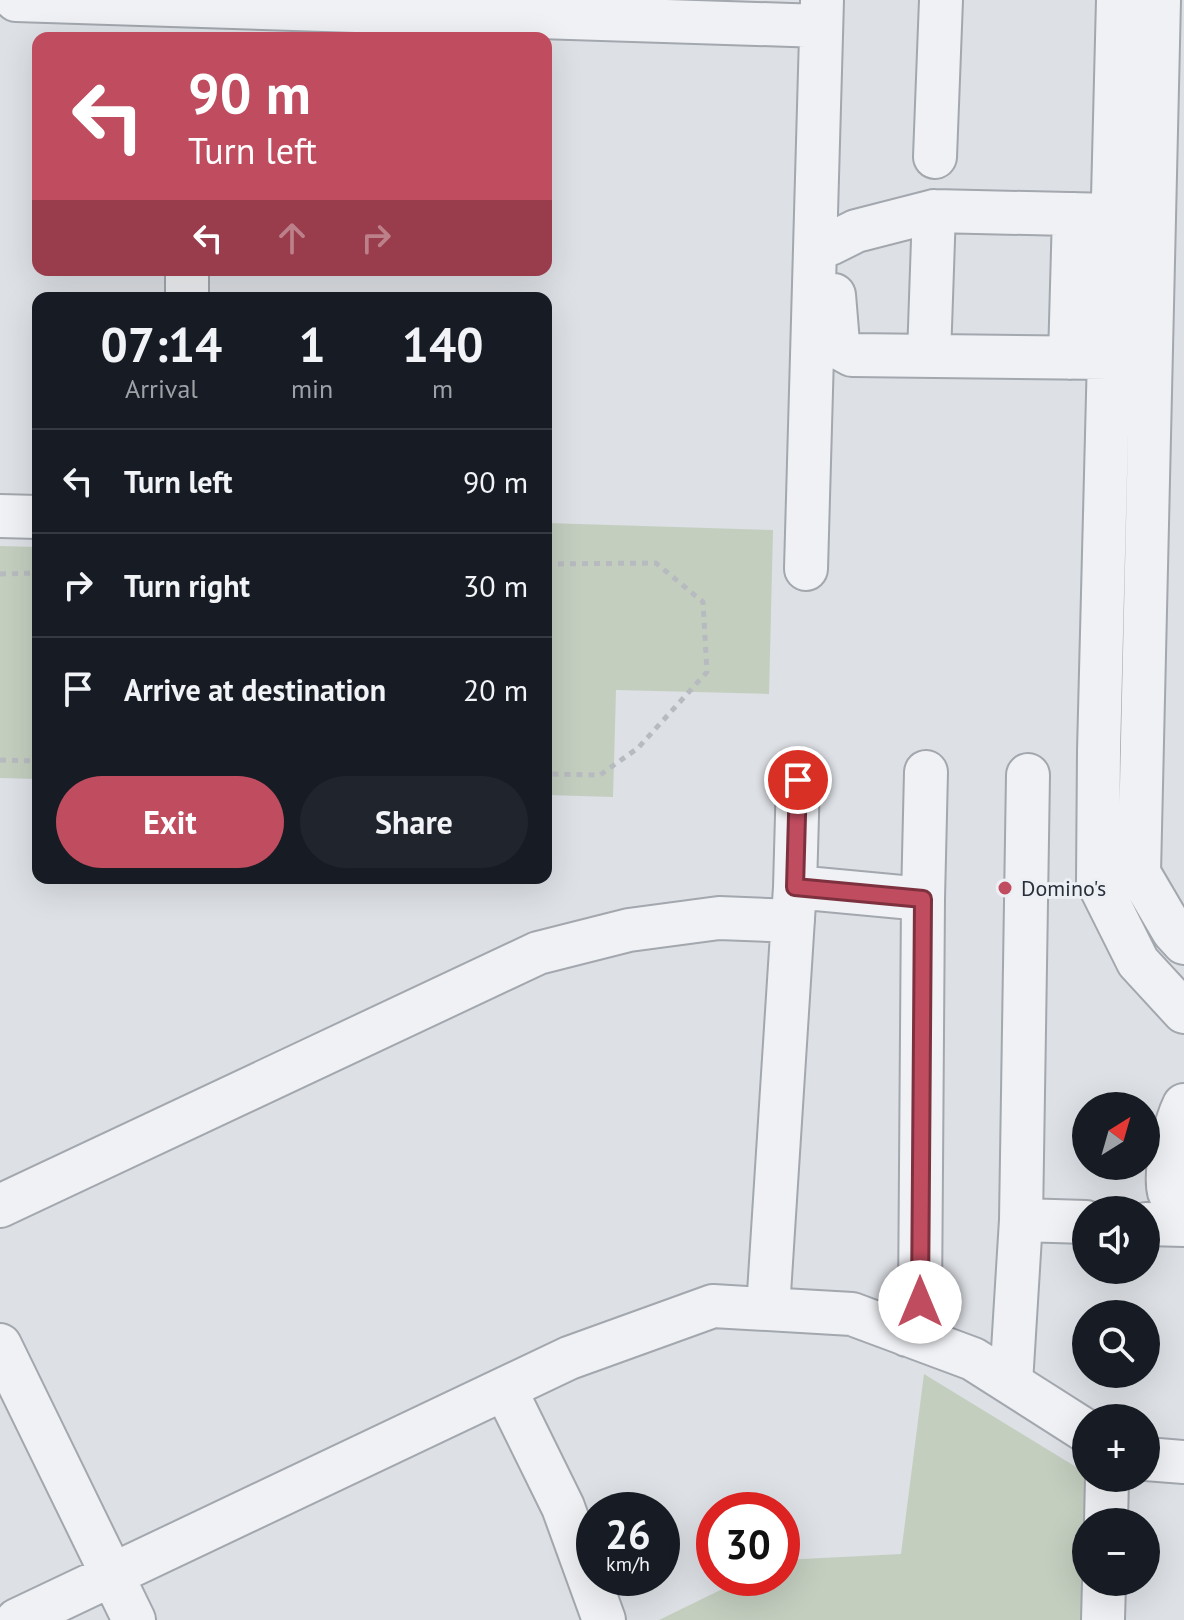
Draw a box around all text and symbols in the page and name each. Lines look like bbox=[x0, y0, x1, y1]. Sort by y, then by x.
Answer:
text: 90 m bbox=[188, 57, 311, 129]
icon: left bbox=[56, 64, 160, 168]
text: Turn left bbox=[188, 127, 317, 174]
icon: left bbox=[186, 216, 230, 260]
icon: ahead bbox=[270, 216, 314, 260]
icon: right bbox=[354, 216, 398, 260]
text: 07:14 bbox=[101, 313, 222, 375]
text: 1 bbox=[298, 313, 326, 375]
text: 140 bbox=[402, 313, 483, 375]
text: Arrival bbox=[125, 372, 198, 405]
text: min bbox=[291, 372, 333, 405]
text: m bbox=[432, 372, 453, 405]
icon: left bbox=[56, 459, 100, 503]
text: Turn left bbox=[124, 462, 232, 501]
text: 90 m bbox=[463, 462, 528, 501]
icon: right bbox=[56, 563, 100, 607]
text: Turn right bbox=[124, 566, 250, 605]
text: 30 m bbox=[463, 566, 528, 605]
icon: arrive bbox=[56, 667, 100, 711]
text: Arrive at destination bbox=[124, 670, 386, 709]
text: 20 m bbox=[463, 670, 528, 709]
pin bbox=[764, 746, 832, 814]
icon: arrive bbox=[776, 758, 820, 802]
button: Exit bbox=[56, 776, 284, 868]
button: Share bbox=[300, 776, 528, 868]
place label: Domino's bbox=[1021, 874, 1106, 902]
marker: Domino's bbox=[996, 879, 1014, 897]
north arrow bbox=[1072, 1092, 1160, 1180]
map controls bbox=[1072, 1092, 1160, 1596]
button: sound bbox=[1072, 1196, 1160, 1284]
position arrow bbox=[878, 1260, 962, 1344]
button: search bbox=[1072, 1300, 1160, 1388]
button: + bbox=[1072, 1404, 1160, 1492]
speed limit sign: 30 bbox=[696, 1492, 800, 1596]
text: 26 bbox=[605, 1508, 651, 1560]
button: − bbox=[1072, 1508, 1160, 1596]
text: km/h bbox=[606, 1551, 650, 1577]

